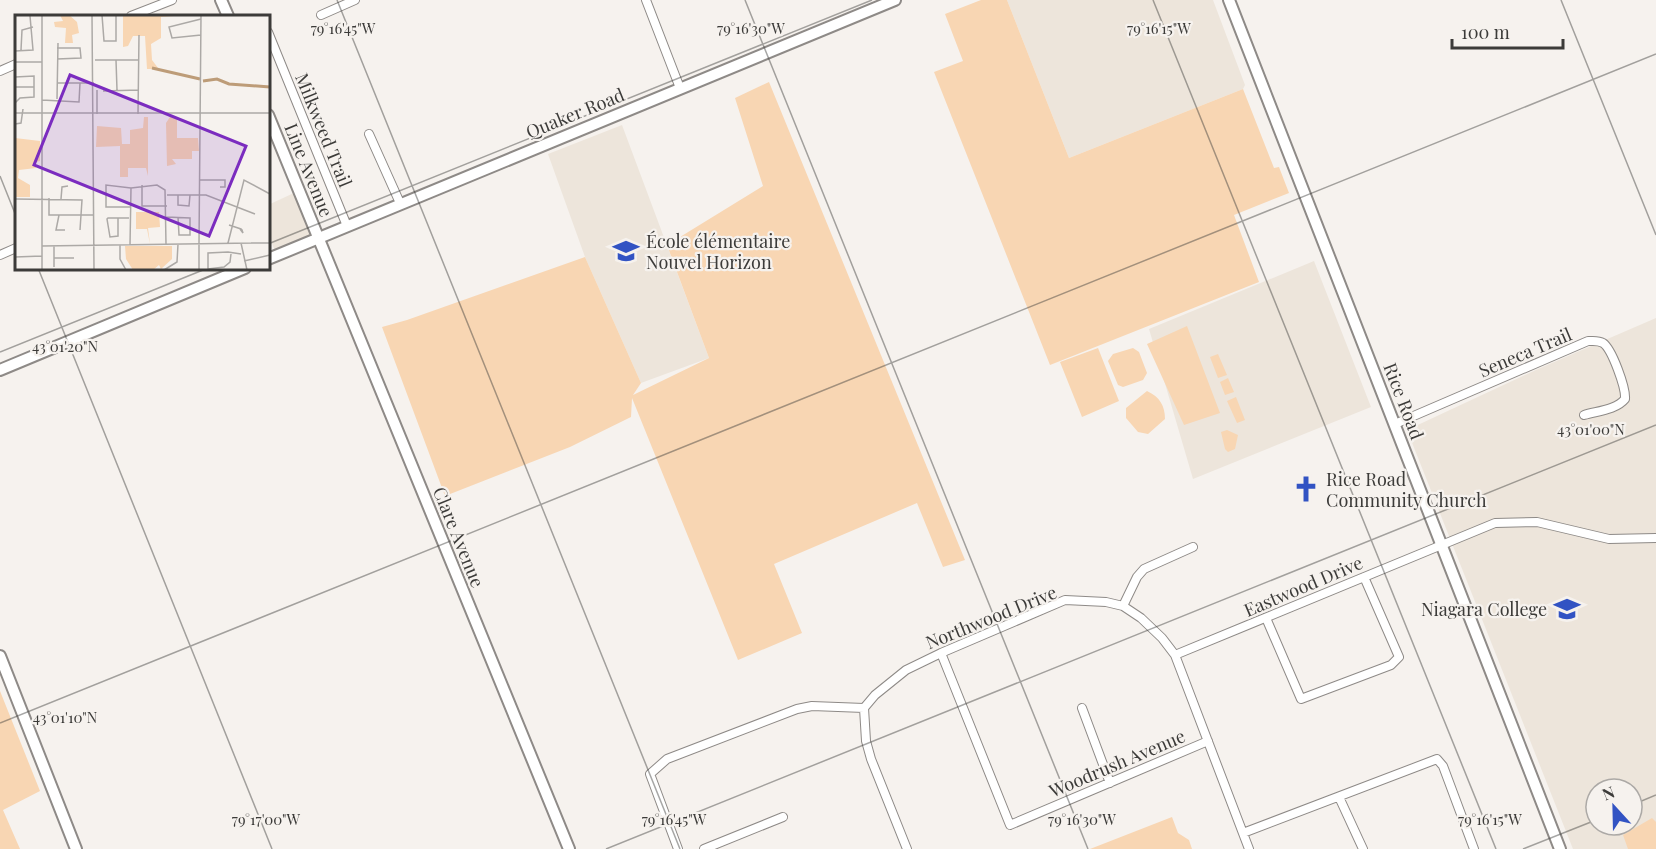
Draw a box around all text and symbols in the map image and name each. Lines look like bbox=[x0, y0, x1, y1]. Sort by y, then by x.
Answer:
scale bar bbox=[1452, 12, 1563, 50]
inset map bbox=[15, 15, 270, 270]
text: 79°16'45"W bbox=[311, 18, 376, 38]
text: 79°16'30"W bbox=[717, 18, 785, 38]
text: 79°16'15"W bbox=[1127, 18, 1191, 38]
text: 100 m bbox=[1461, 20, 1510, 44]
street label: Milkweed Trail bbox=[290, 69, 358, 191]
street label: Quaker Road bbox=[522, 82, 628, 144]
street label: Line Avenue bbox=[279, 120, 339, 220]
place label: École élémentaire Nouvel Horizon bbox=[646, 229, 790, 274]
school or university icon: École élémentaire Nouvel Horizon bbox=[611, 236, 641, 266]
street label: Seneca Trail bbox=[1475, 322, 1575, 382]
text: 43°01'20"N bbox=[32, 336, 99, 356]
street label: Rice Road bbox=[1378, 359, 1430, 443]
text: 43°01'00"N bbox=[1557, 419, 1625, 439]
place label: Rice Road Community Church bbox=[1326, 467, 1487, 512]
church icon: Rice Road Community Church bbox=[1291, 474, 1321, 504]
street label: Clare Avenue bbox=[428, 483, 490, 591]
street label: Eastwood Drive bbox=[1240, 550, 1366, 622]
street label: Northwood Drive bbox=[922, 580, 1060, 654]
school or university icon: Niagara College bbox=[1552, 594, 1582, 624]
place label: Niagara College bbox=[1421, 597, 1547, 621]
text: 43°01'10"N bbox=[33, 707, 98, 727]
street label: Woodrush Avenue bbox=[1044, 724, 1189, 803]
north arrow bbox=[1584, 777, 1644, 837]
text: N bbox=[1599, 781, 1618, 805]
text: 79°17'00"W bbox=[232, 809, 301, 829]
text: 79°16'45"W bbox=[642, 809, 707, 829]
text: 79°16'30"W bbox=[1048, 809, 1116, 829]
text: 79°16'15"W bbox=[1458, 809, 1522, 829]

